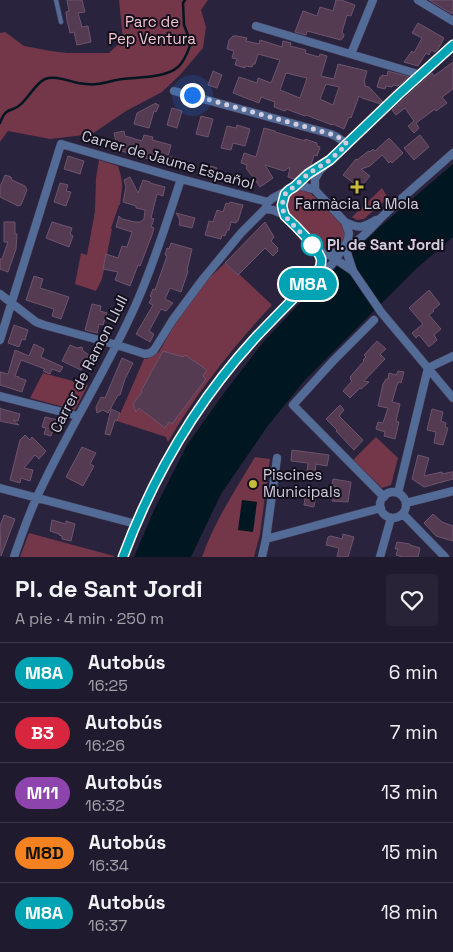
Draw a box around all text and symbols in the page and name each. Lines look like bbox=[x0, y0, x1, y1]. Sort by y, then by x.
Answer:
park label: Parc de Pep Ventura bbox=[108, 12, 196, 48]
your location bbox=[180, 83, 205, 108]
street label: Carrer de Jaume Español bbox=[80, 126, 257, 193]
marker: Farmàcia La Mola bbox=[351, 181, 363, 193]
place label: Farmàcia La Mola bbox=[295, 194, 419, 213]
marker: Pl. de Sant Jordi bbox=[301, 234, 323, 256]
place label: Pl. de Sant Jordi bbox=[327, 235, 444, 254]
line badge: M8A bbox=[279, 268, 337, 300]
text: M8A bbox=[289, 272, 327, 295]
street label: Carrer de Ramon Llull bbox=[46, 292, 131, 436]
place label: Piscines Municipals bbox=[263, 465, 341, 501]
marker: Piscines Municipals bbox=[247, 478, 259, 490]
text: Pl. de Sant Jordi bbox=[15, 573, 203, 604]
button: heart bbox=[386, 574, 438, 626]
text: A pie · 4 min · 250 m bbox=[15, 608, 164, 629]
text: Autobús bbox=[88, 650, 166, 675]
text: 6 min bbox=[389, 660, 438, 685]
text: M8A bbox=[25, 661, 63, 684]
text: 16:25 bbox=[88, 675, 128, 696]
text: Autobús bbox=[85, 710, 162, 735]
text: 7 min bbox=[390, 720, 438, 745]
text: B3 bbox=[31, 721, 54, 744]
text: 16:26 bbox=[85, 735, 125, 756]
text: Autobús bbox=[85, 770, 162, 795]
text: 13 min bbox=[381, 780, 438, 805]
text: M11 bbox=[26, 781, 59, 804]
text: 16:32 bbox=[85, 795, 125, 816]
text: Autobús bbox=[89, 830, 166, 855]
text: 15 min bbox=[381, 840, 438, 865]
text: M8D bbox=[25, 841, 64, 864]
text: 16:34 bbox=[89, 855, 129, 876]
text: Autobús bbox=[88, 890, 166, 915]
text: 18 min bbox=[381, 900, 438, 925]
text: M8A bbox=[25, 901, 63, 924]
text: 16:37 bbox=[88, 915, 127, 936]

